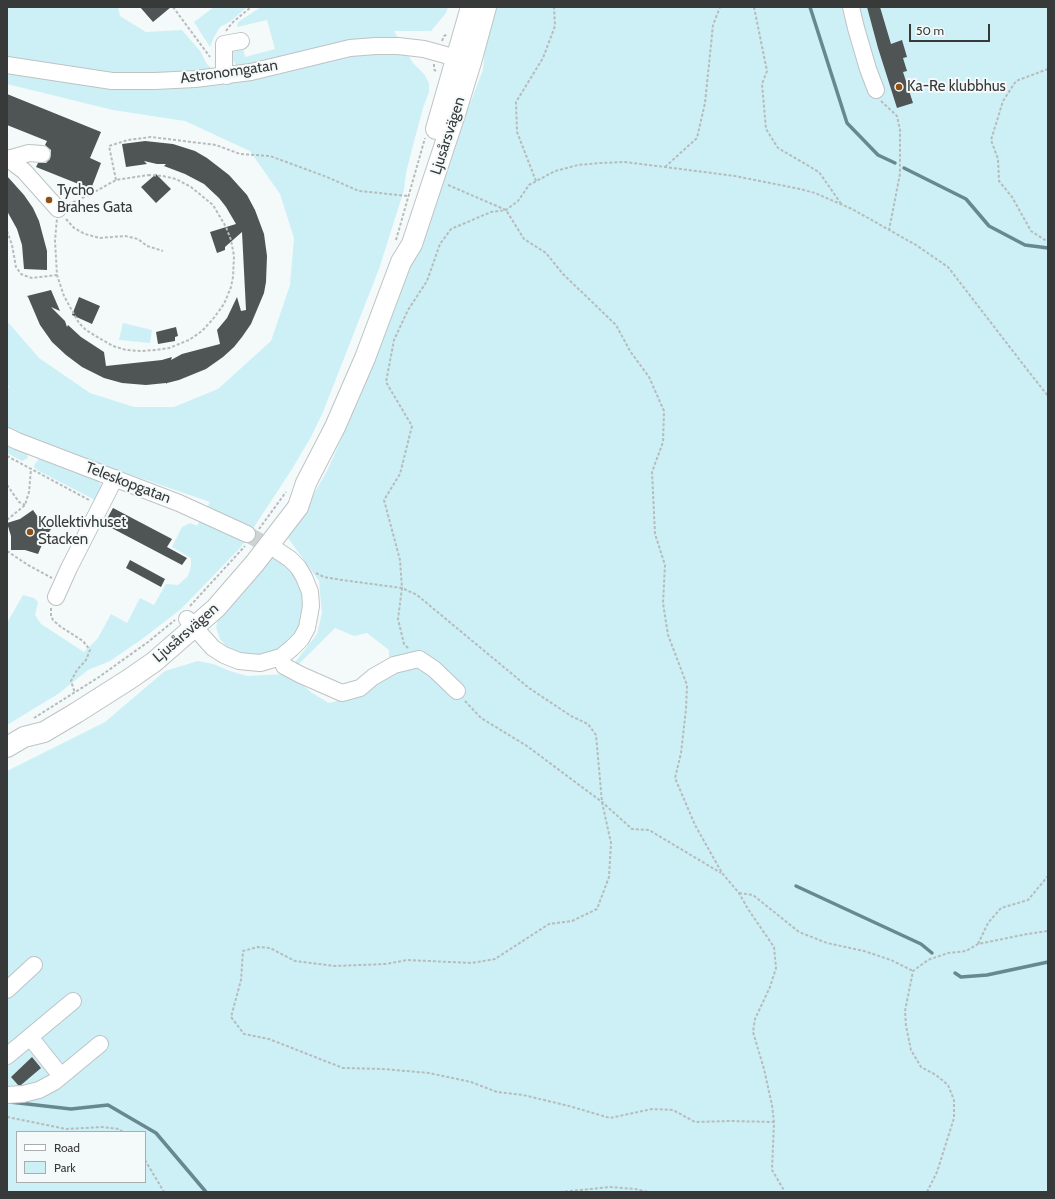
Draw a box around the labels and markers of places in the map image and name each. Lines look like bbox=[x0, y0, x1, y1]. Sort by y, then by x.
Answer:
place label: Ka-Re klubbhus bbox=[907, 78, 1006, 96]
marker: Ka-Re klubbhus bbox=[894, 82, 904, 92]
place label: Tycho Brahes Gata bbox=[57, 182, 132, 217]
marker: Tycho Brahes Gata bbox=[44, 195, 54, 205]
place label: Kollektivhuset Stacken bbox=[38, 514, 126, 549]
marker: Kollektivhuset Stacken bbox=[25, 527, 35, 537]

